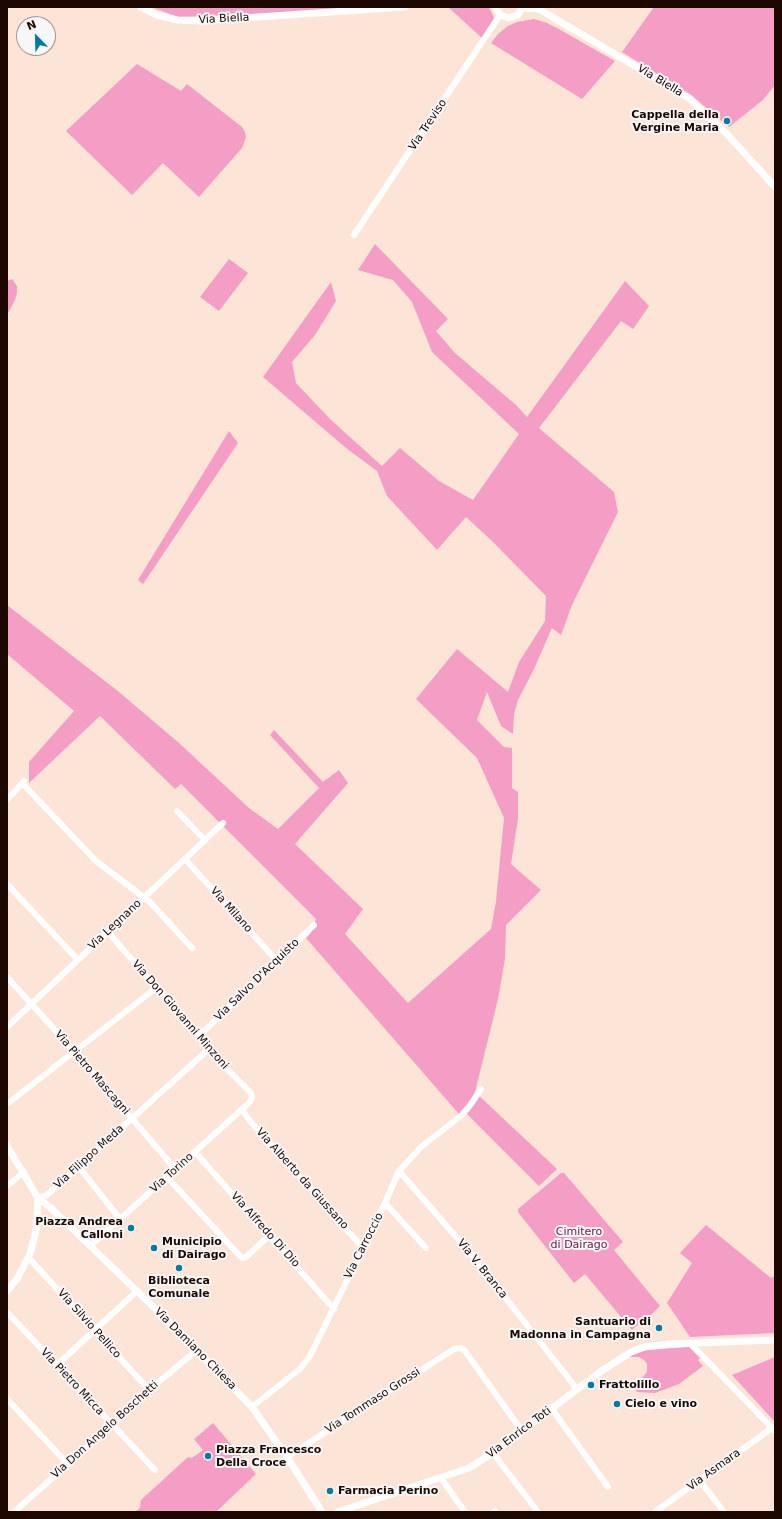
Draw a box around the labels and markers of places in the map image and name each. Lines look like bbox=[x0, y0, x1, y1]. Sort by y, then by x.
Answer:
place label: Cappella della Vergine Maria bbox=[631, 108, 719, 134]
marker: Cappella della Vergine Maria bbox=[722, 116, 732, 126]
place label: Piazza Andrea Calloni bbox=[35, 1215, 123, 1241]
marker: Piazza Andrea Calloni bbox=[126, 1223, 136, 1233]
place label: Municipio di Dairago bbox=[162, 1235, 226, 1261]
marker: Municipio di Dairago bbox=[149, 1243, 159, 1253]
marker: Biblioteca Comunale bbox=[174, 1263, 184, 1273]
place label: Biblioteca Comunale bbox=[148, 1274, 210, 1300]
place label: Santuario di Madonna in Campagna bbox=[509, 1315, 651, 1341]
marker: Santuario di Madonna in Campagna bbox=[654, 1323, 664, 1333]
place label: Frattolillo bbox=[599, 1378, 659, 1392]
marker: Frattolillo bbox=[586, 1380, 596, 1390]
place label: Cielo e vino bbox=[625, 1397, 697, 1411]
marker: Cielo e vino bbox=[612, 1399, 622, 1409]
place label: Piazza Francesco Della Croce bbox=[216, 1443, 321, 1469]
marker: Piazza Francesco Della Croce bbox=[203, 1451, 213, 1461]
place label: Farmacia Perino bbox=[338, 1484, 438, 1498]
marker: Farmacia Perino bbox=[325, 1486, 335, 1496]

